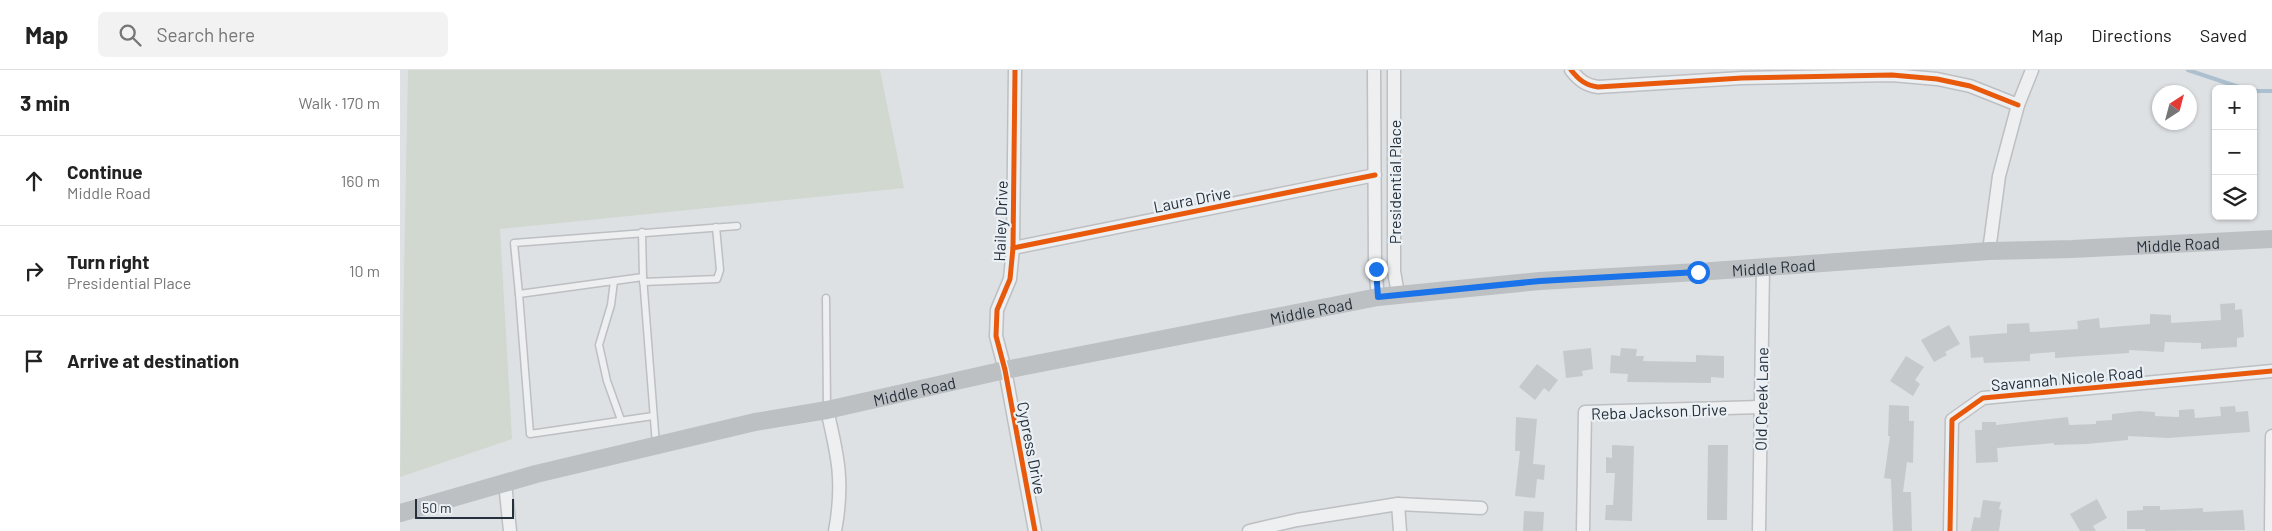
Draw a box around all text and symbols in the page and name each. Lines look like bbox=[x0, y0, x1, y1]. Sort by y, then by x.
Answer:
search box bbox=[98, 12, 448, 57]
text: Map bbox=[25, 20, 68, 49]
icon: search bbox=[116, 21, 144, 49]
text: Search here bbox=[156, 23, 255, 46]
text: Map bbox=[2031, 24, 2063, 46]
text: Directions bbox=[2091, 24, 2172, 46]
text: Saved bbox=[2200, 24, 2247, 46]
north arrow bbox=[2152, 85, 2197, 130]
map controls bbox=[2212, 85, 2257, 220]
button: + bbox=[2212, 85, 2257, 130]
text: 3 min bbox=[20, 90, 70, 115]
text: Walk · 170 m bbox=[298, 93, 380, 112]
street label: Presidential Place bbox=[1385, 120, 1404, 244]
button: − bbox=[2212, 130, 2257, 175]
text: Continue bbox=[67, 160, 143, 183]
icon: ahead bbox=[20, 167, 48, 195]
text: 160 m bbox=[341, 171, 380, 190]
button: layers bbox=[2212, 175, 2257, 220]
street label: Hailey Drive bbox=[989, 180, 1011, 262]
street label: Laura Drive bbox=[1152, 182, 1232, 216]
text: Middle Road bbox=[67, 183, 151, 202]
street label: Middle Road bbox=[2136, 232, 2220, 255]
text: Turn right bbox=[67, 250, 149, 273]
street label: Middle Road bbox=[1731, 254, 1816, 279]
icon: right bbox=[20, 257, 48, 285]
route end bbox=[1365, 258, 1388, 281]
text: 10 m bbox=[349, 261, 380, 280]
route start bbox=[1687, 261, 1710, 284]
text: Presidential Place bbox=[67, 273, 191, 292]
street label: Middle Road bbox=[1268, 293, 1354, 327]
icon: arrive bbox=[20, 347, 48, 375]
street label: Old Creek Lane bbox=[1751, 347, 1771, 451]
text: Arrive at destination bbox=[67, 349, 239, 372]
street label: Savannah Nicole Road bbox=[1990, 362, 2144, 394]
street label: Middle Road bbox=[871, 372, 957, 409]
street label: Reba Jackson Drive bbox=[1591, 399, 1727, 423]
street label: Cypress Drive bbox=[1014, 400, 1050, 496]
scale bar bbox=[415, 496, 514, 519]
text: 50 m bbox=[422, 499, 451, 516]

